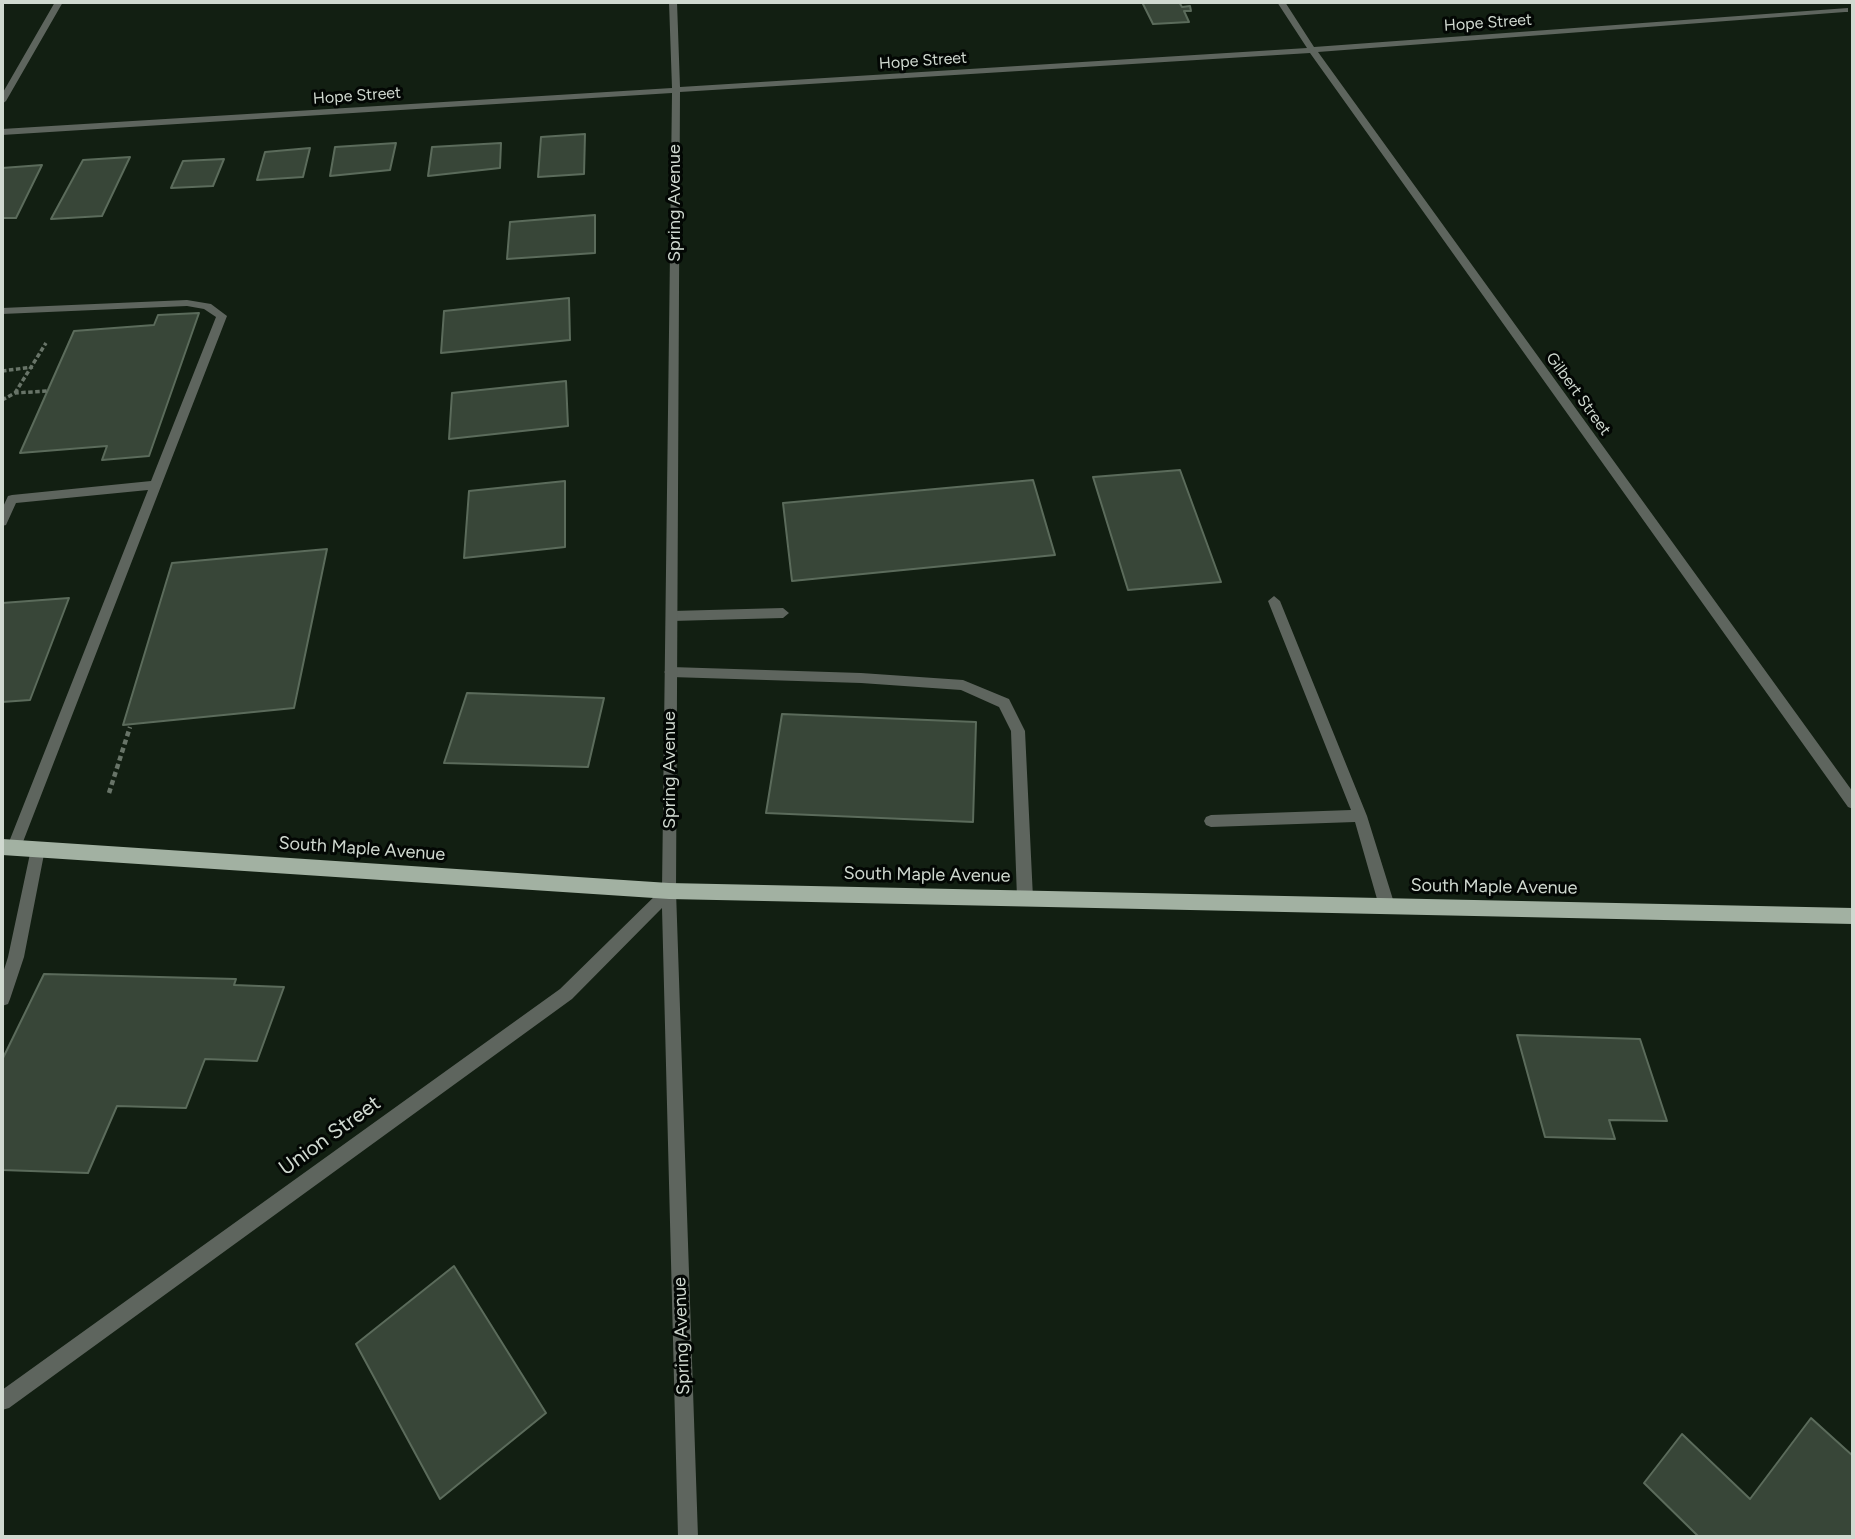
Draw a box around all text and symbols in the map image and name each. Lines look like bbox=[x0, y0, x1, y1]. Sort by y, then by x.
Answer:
street label: Hope Street bbox=[1443, 10, 1533, 36]
street label: Hope Street bbox=[878, 48, 968, 74]
street label: Hope Street bbox=[312, 83, 402, 109]
street label: Spring Avenue bbox=[664, 144, 686, 262]
street label: Gilbert Street bbox=[1542, 349, 1614, 439]
street label: Spring Avenue bbox=[659, 711, 681, 829]
street label: South Maple Avenue bbox=[278, 832, 446, 866]
street label: South Maple Avenue bbox=[843, 863, 1011, 887]
street label: South Maple Avenue bbox=[1410, 875, 1578, 899]
street label: Union Street bbox=[274, 1091, 386, 1181]
street label: Spring Avenue bbox=[669, 1277, 695, 1395]

